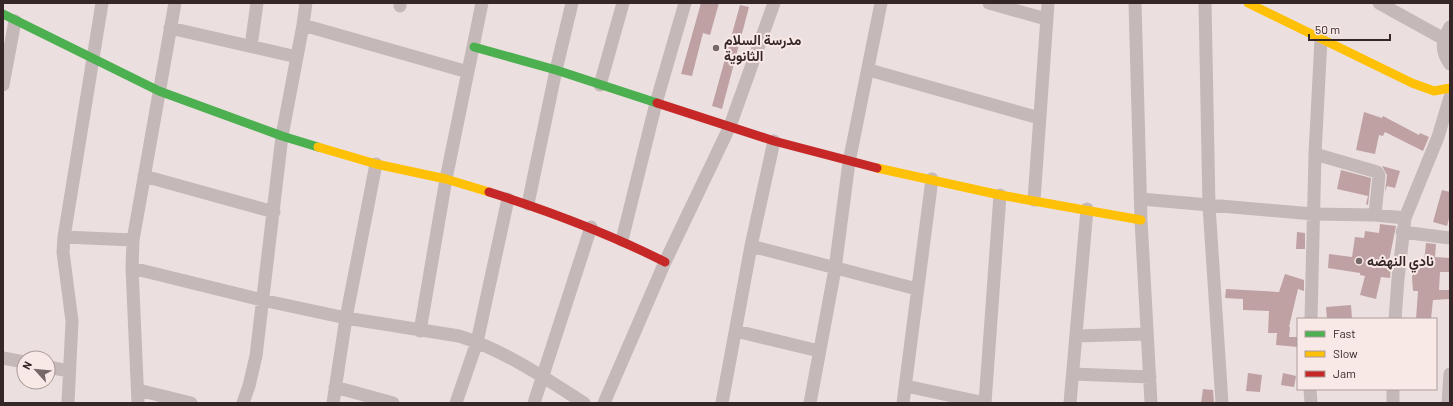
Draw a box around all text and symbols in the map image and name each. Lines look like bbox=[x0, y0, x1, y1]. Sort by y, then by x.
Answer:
scale bar bbox=[1309, 16, 1390, 42]
text: 50 m bbox=[1315, 22, 1340, 36]
place label: مدرسة السلام الثانوية bbox=[724, 31, 802, 65]
marker: مدرسة السلام الثانوية bbox=[711, 43, 721, 53]
place label: نادي النهضه bbox=[1367, 252, 1434, 273]
marker: نادي النهضه bbox=[1354, 256, 1364, 266]
legend bbox=[1297, 318, 1437, 390]
text: Fast bbox=[1333, 326, 1356, 340]
text: Slow bbox=[1333, 346, 1358, 360]
north arrow bbox=[16, 350, 56, 390]
text: N bbox=[19, 359, 34, 371]
text: Jam bbox=[1333, 366, 1356, 380]

